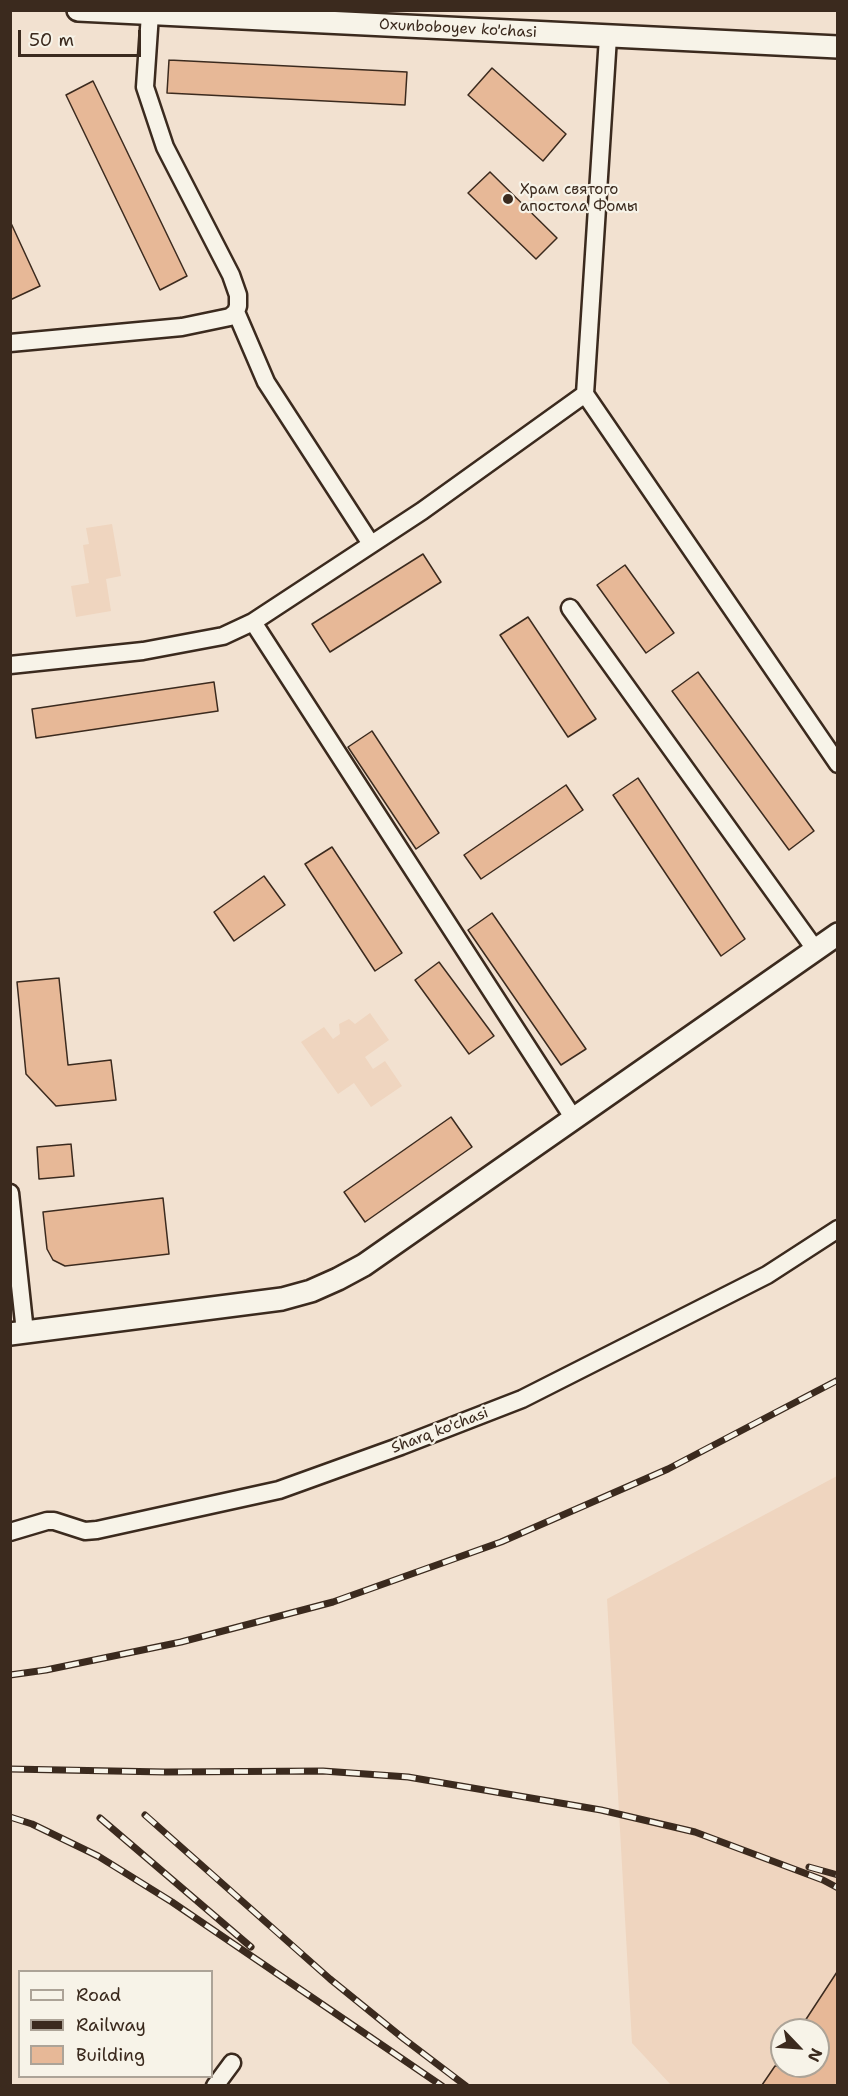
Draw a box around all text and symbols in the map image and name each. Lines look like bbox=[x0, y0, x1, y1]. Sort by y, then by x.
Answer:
street label: Oxunboboyev ko'chasi bbox=[379, 16, 537, 42]
scale bar bbox=[21, 18, 144, 56]
text: 50 m bbox=[29, 28, 74, 52]
place label: Храм святого апостола Фомы bbox=[520, 181, 638, 216]
marker: Храм святого апостола Фомы bbox=[501, 192, 515, 206]
street label: Sharq ko'chasi bbox=[389, 1404, 491, 1458]
legend bbox=[18, 1970, 213, 2078]
text: Road bbox=[76, 1983, 121, 2007]
text: Railway bbox=[76, 2013, 146, 2037]
north arrow bbox=[770, 2018, 830, 2078]
text: Building bbox=[76, 2043, 145, 2067]
text: N bbox=[803, 2045, 827, 2065]

